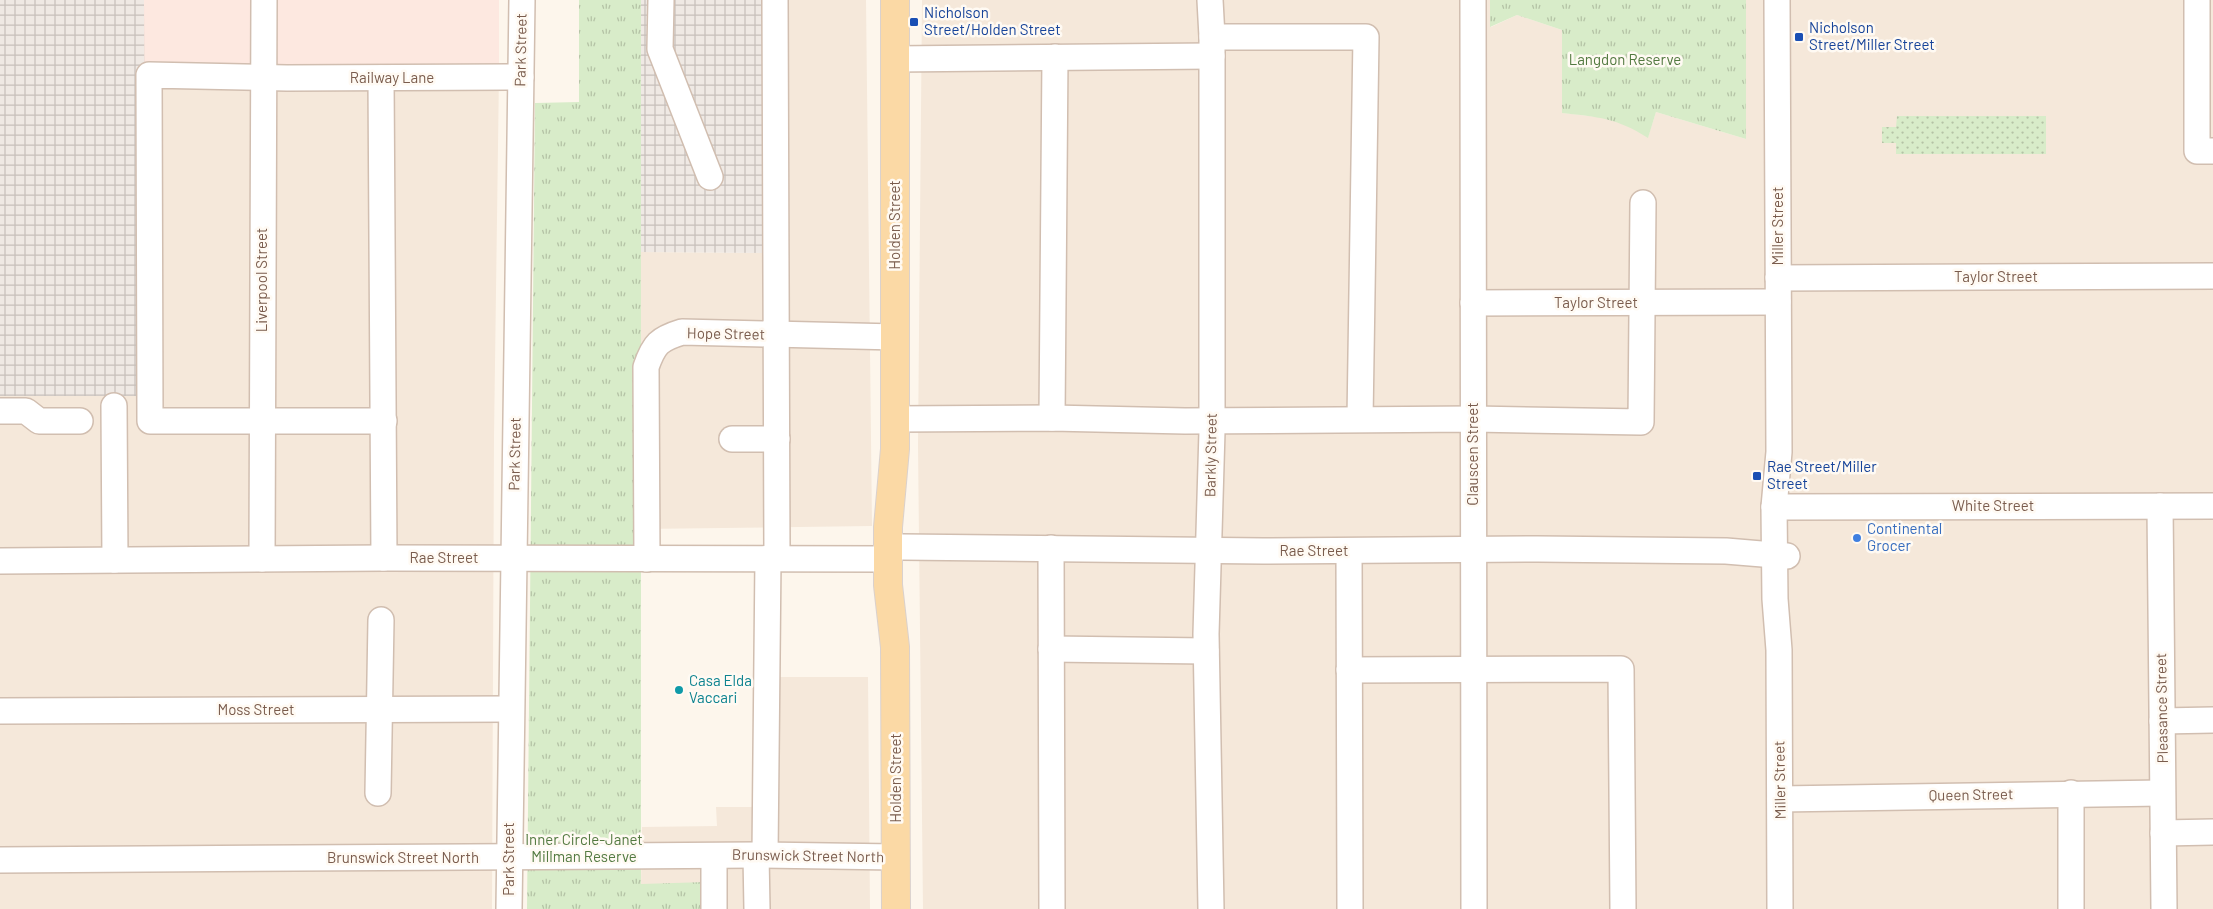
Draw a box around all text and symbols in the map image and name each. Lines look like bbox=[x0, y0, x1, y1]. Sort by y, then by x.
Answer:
place label: Nicholson Street/Holden Street bbox=[924, 3, 1061, 38]
street label: Park Street bbox=[510, 13, 530, 87]
marker: Nicholson Street/Holden Street bbox=[908, 16, 920, 28]
place label: Nicholson Street/Miller Street bbox=[1809, 18, 1935, 53]
marker: Nicholson Street/Miller Street bbox=[1793, 31, 1805, 43]
park label: Langdon Reserve bbox=[1569, 50, 1681, 68]
street label: Railway Lane bbox=[350, 68, 434, 86]
street label: Holden Street bbox=[885, 180, 903, 270]
street label: Miller Street bbox=[1768, 187, 1786, 265]
street label: Liverpool Street bbox=[252, 228, 270, 332]
street label: Taylor Street bbox=[1954, 267, 2038, 285]
street label: Taylor Street bbox=[1554, 293, 1638, 311]
street label: Hope Street bbox=[687, 323, 765, 343]
street label: Clauscen Street bbox=[1463, 402, 1481, 506]
street label: Barkly Street bbox=[1200, 413, 1220, 497]
street label: Park Street bbox=[504, 417, 524, 491]
place label: Rae Street/Miller Street bbox=[1767, 457, 1877, 492]
marker: Rae Street/Miller Street bbox=[1751, 470, 1763, 482]
street label: White Street bbox=[1952, 496, 2034, 514]
place label: Continental Grocer bbox=[1867, 519, 1942, 554]
marker: Continental Grocer bbox=[1851, 532, 1863, 544]
street label: Rae Street bbox=[1280, 541, 1348, 559]
street label: Rae Street bbox=[410, 548, 478, 566]
street label: Pleasance Street bbox=[2151, 653, 2171, 763]
place label: Casa Elda Vaccari bbox=[689, 671, 752, 706]
marker: Casa Elda Vaccari bbox=[673, 684, 685, 696]
street label: Moss Street bbox=[217, 700, 295, 718]
street label: Holden Street bbox=[886, 733, 904, 823]
street label: Miller Street bbox=[1769, 740, 1789, 820]
street label: Queen Street bbox=[1928, 784, 2013, 804]
street label: Park Street bbox=[499, 822, 517, 896]
park label: Inner Circle-Janet Millman Reserve bbox=[525, 830, 643, 865]
street label: Brunswick Street North bbox=[732, 845, 884, 865]
street label: Brunswick Street North bbox=[327, 848, 479, 866]

